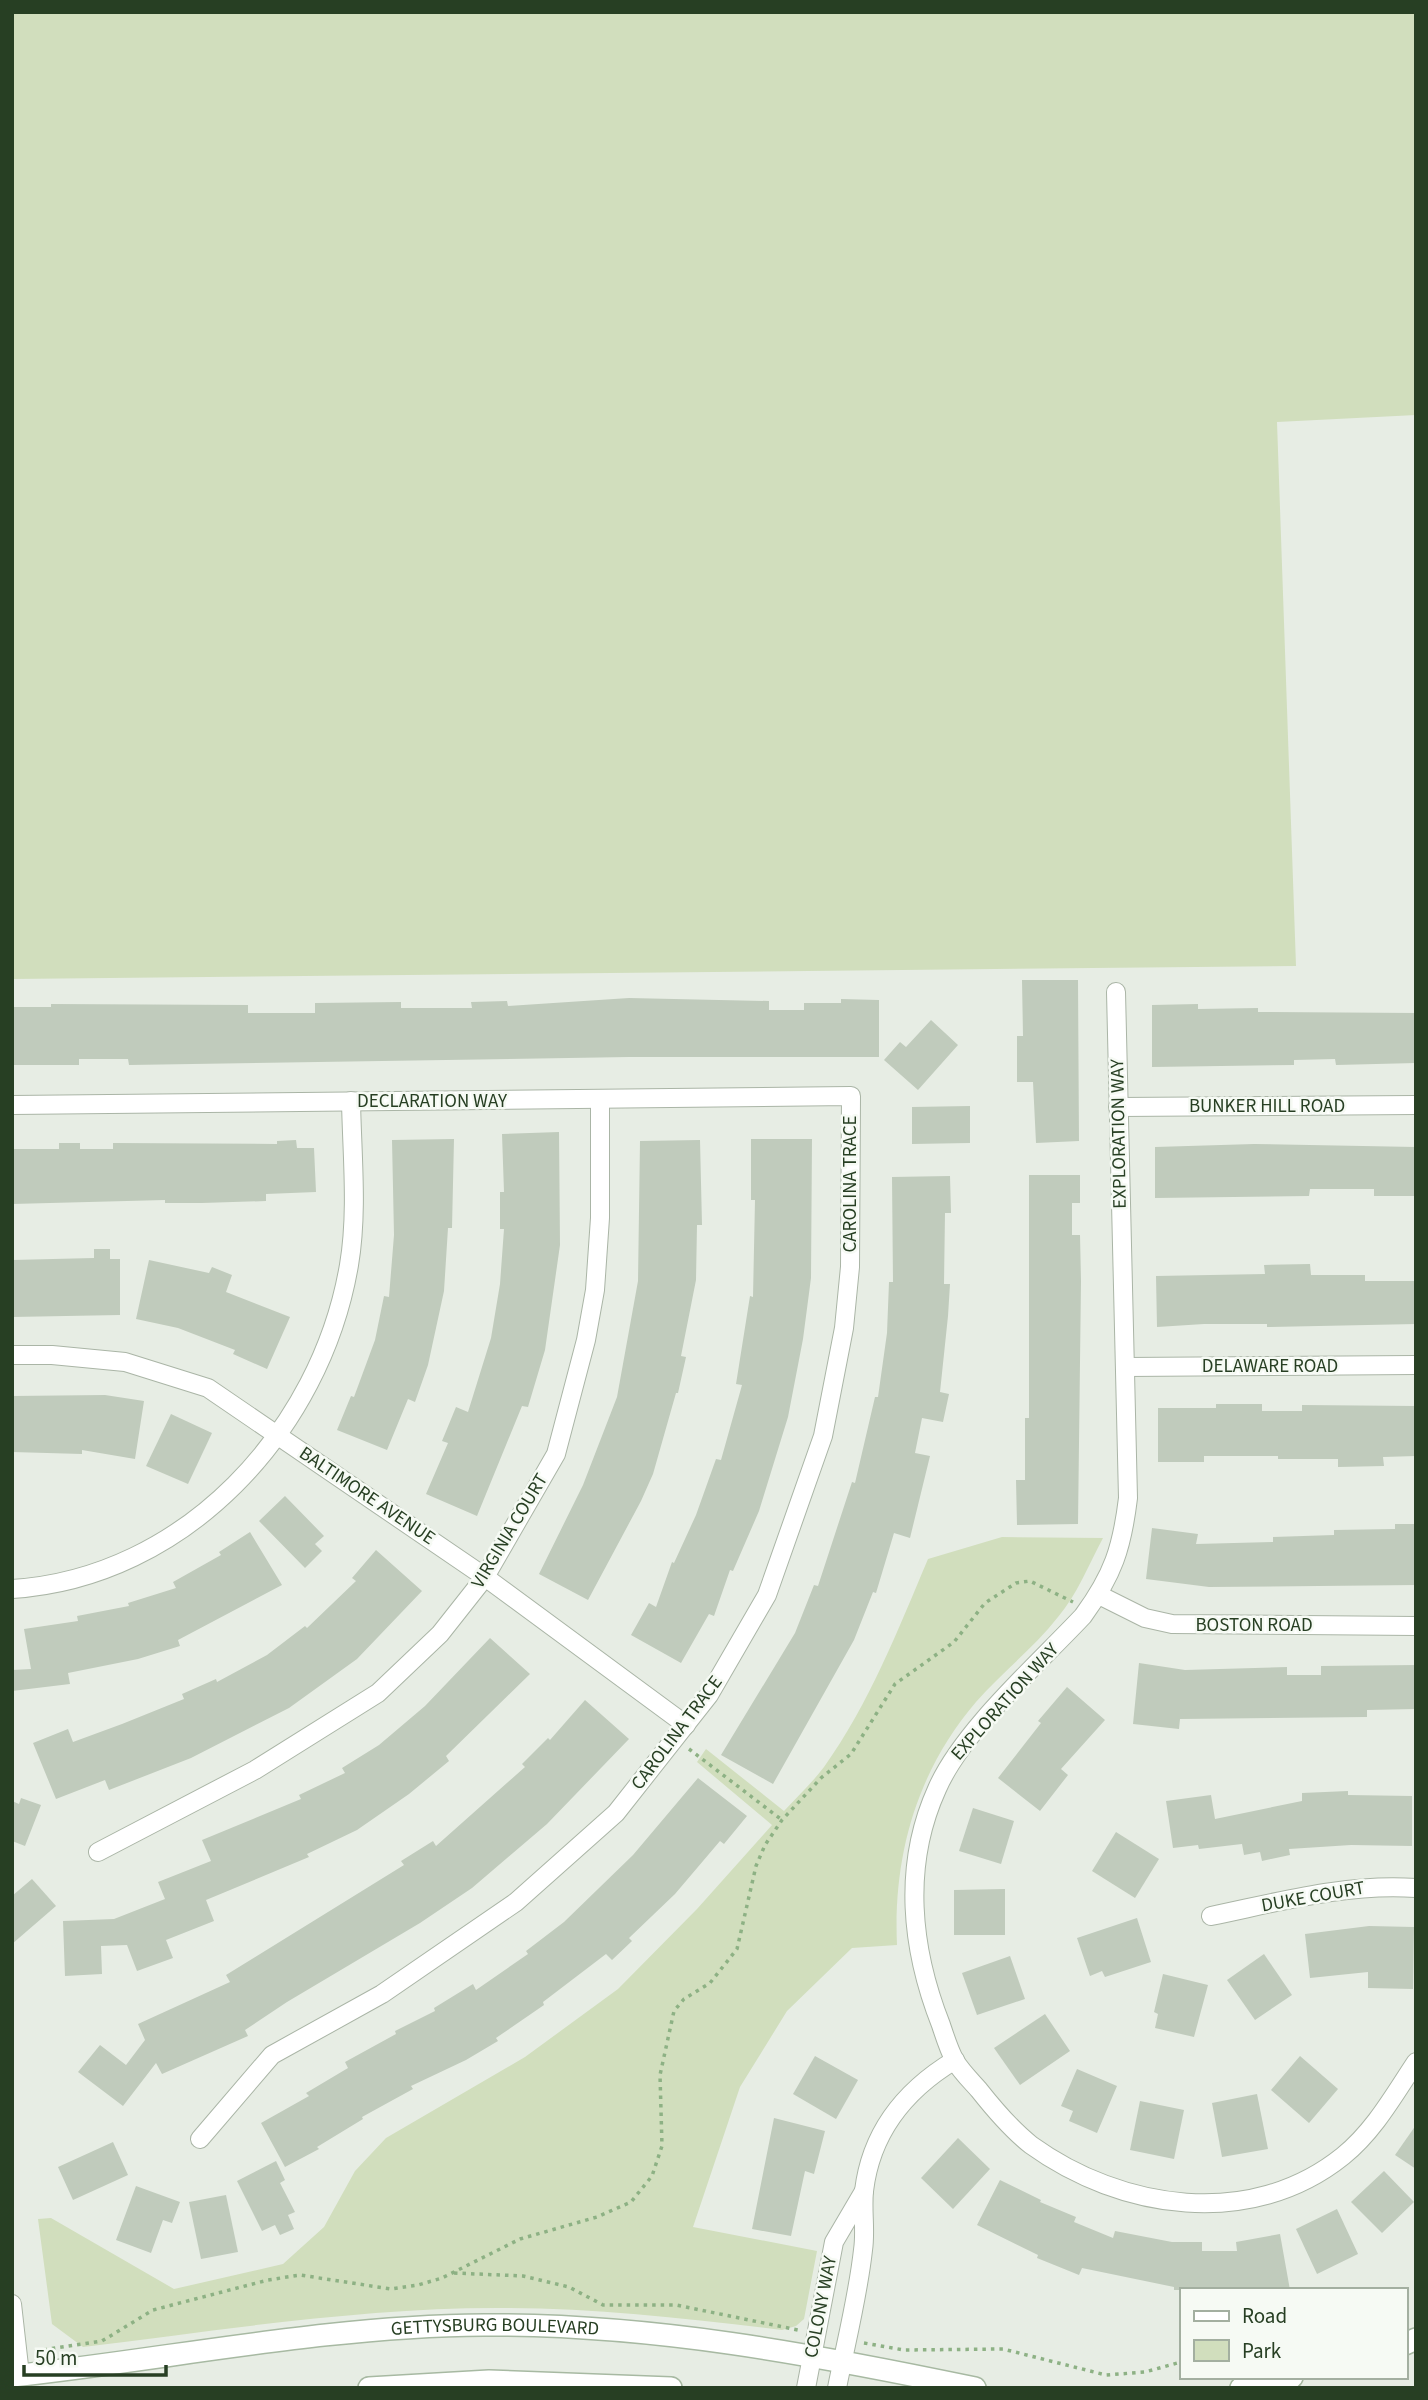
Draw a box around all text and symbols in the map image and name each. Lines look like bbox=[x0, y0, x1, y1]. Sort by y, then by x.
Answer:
street label: EXPLORATION WAY bbox=[1104, 1058, 1134, 1209]
street label: DECLARATION WAY bbox=[357, 1088, 508, 1115]
street label: BUNKER HILL ROAD bbox=[1189, 1093, 1345, 1120]
street label: CAROLINA TRACE bbox=[837, 1115, 864, 1253]
street label: DELAWARE ROAD bbox=[1202, 1353, 1338, 1380]
street label: BALTIMORE AVENUE bbox=[294, 1440, 440, 1552]
street label: VIRGINIA COURT bbox=[465, 1468, 555, 1594]
street label: BOSTON ROAD bbox=[1195, 1612, 1313, 1639]
street label: EXPLORATION WAY bbox=[945, 1637, 1066, 1767]
street label: CAROLINA TRACE bbox=[625, 1670, 729, 1796]
street label: DUKE COURT bbox=[1259, 1875, 1367, 1919]
street label: COLONY WAY bbox=[798, 2253, 844, 2360]
legend bbox=[1180, 2288, 1407, 2379]
text: Road bbox=[1242, 2301, 1287, 2331]
street label: GETTYSBURG BOULEVARD bbox=[390, 2311, 600, 2342]
scale bar bbox=[24, 2334, 166, 2378]
text: Park bbox=[1242, 2336, 1282, 2366]
text: 50 m bbox=[35, 2343, 77, 2373]

